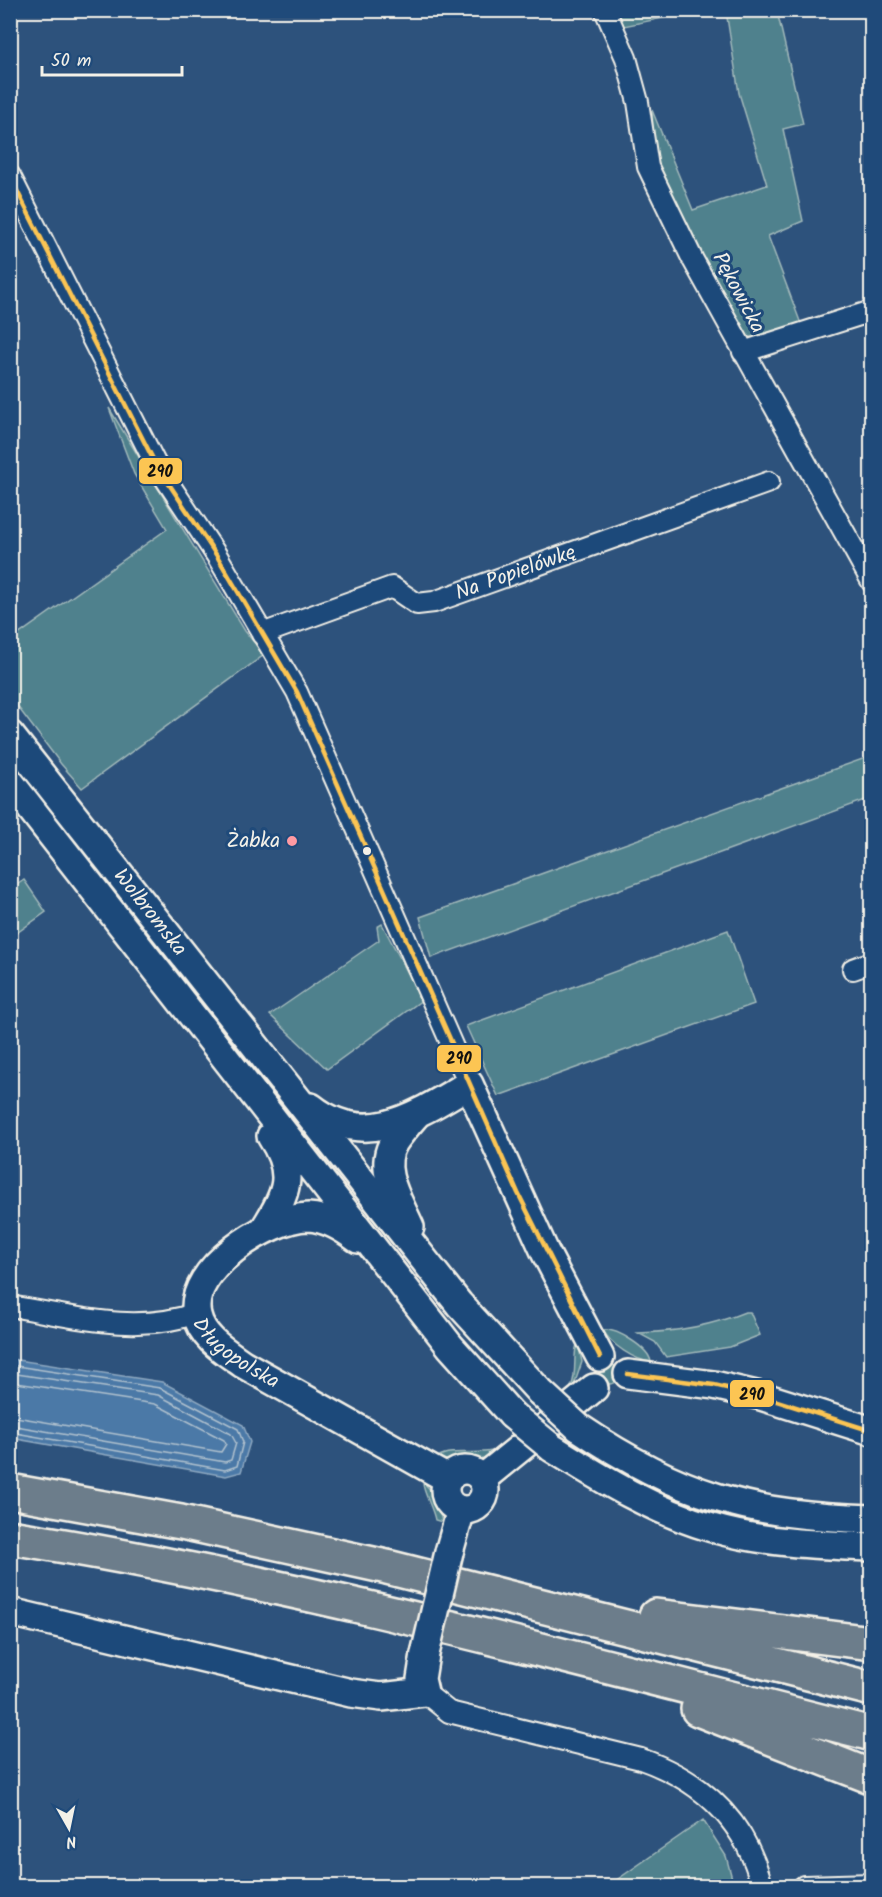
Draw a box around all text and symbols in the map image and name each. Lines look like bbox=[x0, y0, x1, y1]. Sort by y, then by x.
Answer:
scale bar bbox=[42, 39, 182, 77]
text: 50 m bbox=[51, 47, 91, 76]
street label: Pękowicka bbox=[703, 246, 773, 340]
line badge: 290 bbox=[138, 457, 183, 485]
text: 290 bbox=[147, 460, 174, 485]
street label: Na Popielówkę bbox=[451, 536, 580, 610]
place label: Żabka bbox=[226, 825, 280, 858]
marker: Żabka bbox=[285, 834, 299, 848]
unlabelled marker bbox=[361, 845, 373, 857]
street label: Wolbromska bbox=[105, 861, 195, 963]
line badge: 290 bbox=[436, 1044, 482, 1073]
text: 290 bbox=[446, 1047, 473, 1072]
street label: Długopolska bbox=[183, 1312, 286, 1398]
line badge: 290 bbox=[729, 1379, 775, 1408]
text: 290 bbox=[739, 1383, 766, 1408]
north arrow bbox=[39, 1798, 99, 1858]
text: N bbox=[64, 1828, 78, 1854]

